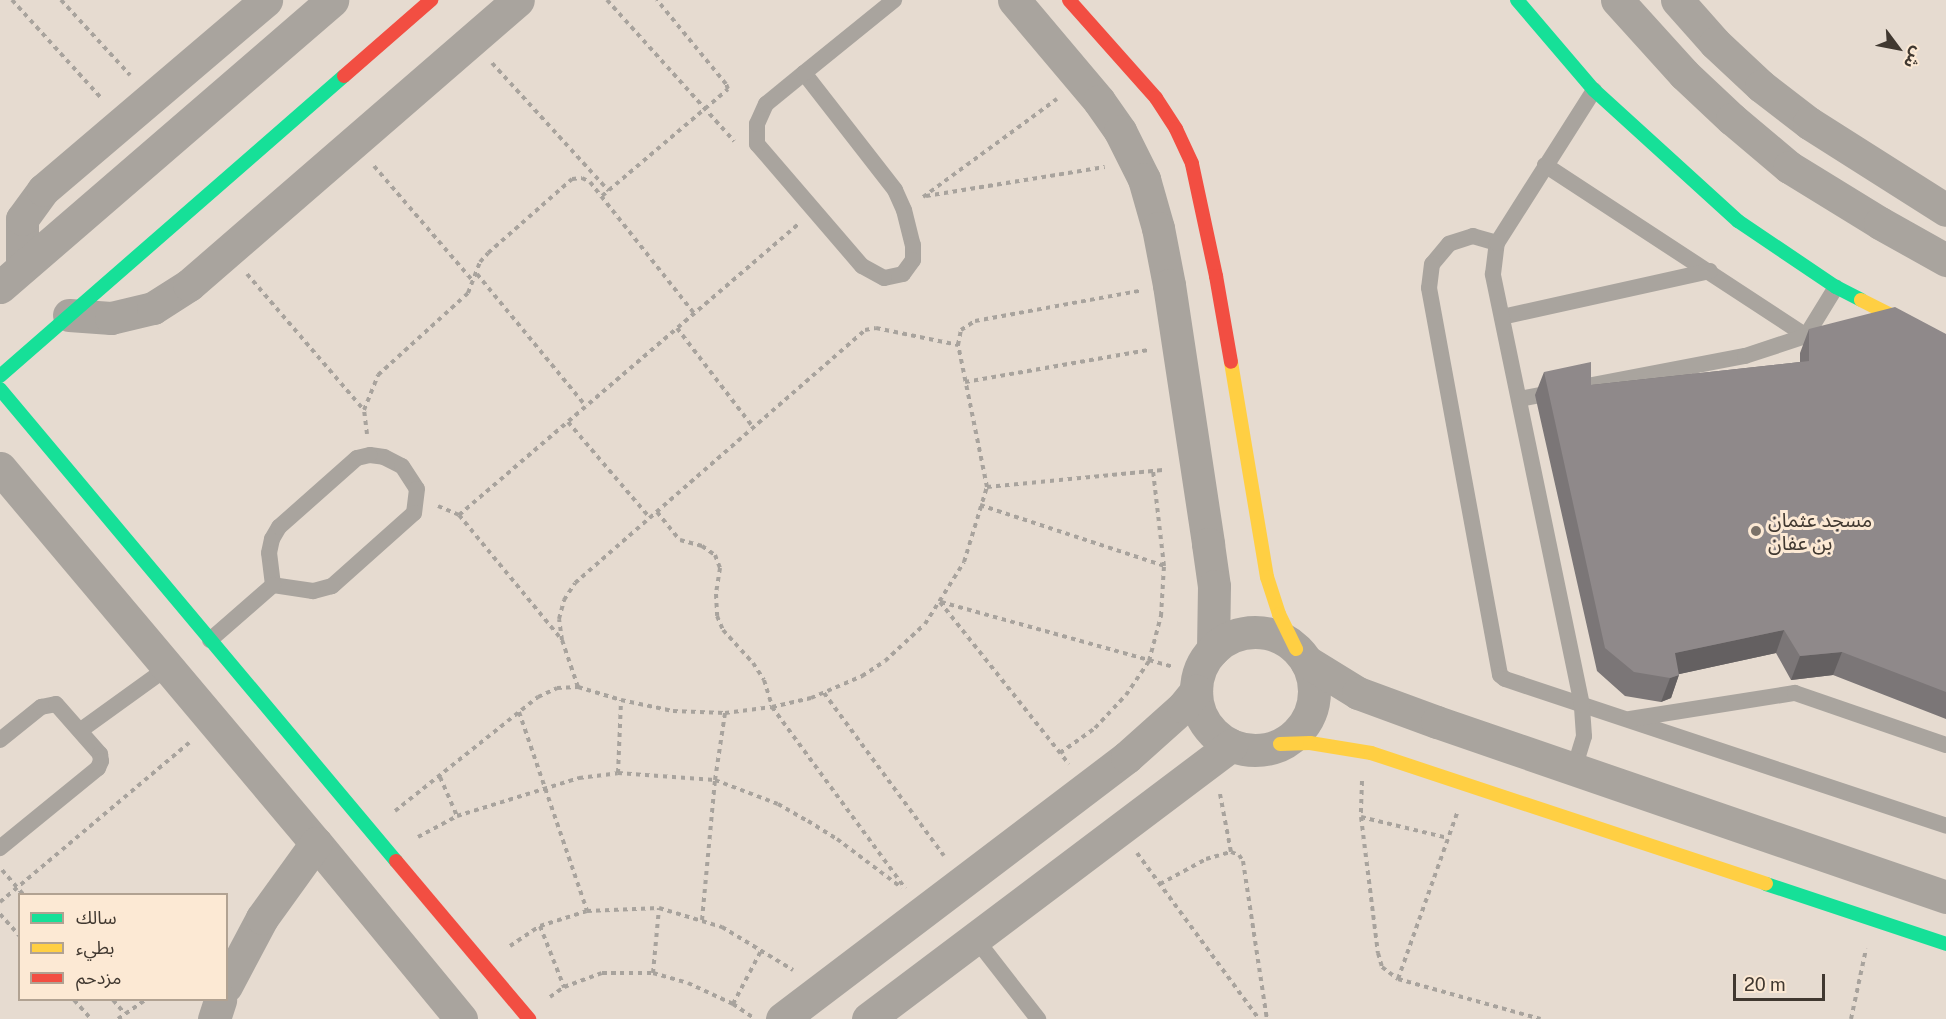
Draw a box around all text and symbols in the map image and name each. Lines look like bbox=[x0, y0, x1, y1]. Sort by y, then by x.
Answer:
north arrow bbox=[1868, 18, 1928, 78]
text: ش bbox=[1900, 43, 1928, 72]
place label: مسجد عثمان بن عفان bbox=[1768, 508, 1872, 555]
marker: مسجد عثمان بن عفان bbox=[1749, 524, 1763, 538]
legend bbox=[18, 893, 228, 1001]
text: سالك bbox=[76, 907, 117, 928]
text: بطيء bbox=[76, 937, 114, 958]
scale bar bbox=[1736, 962, 1828, 1000]
text: مزدحم bbox=[76, 967, 121, 988]
text: 20 m bbox=[1744, 974, 1786, 995]

